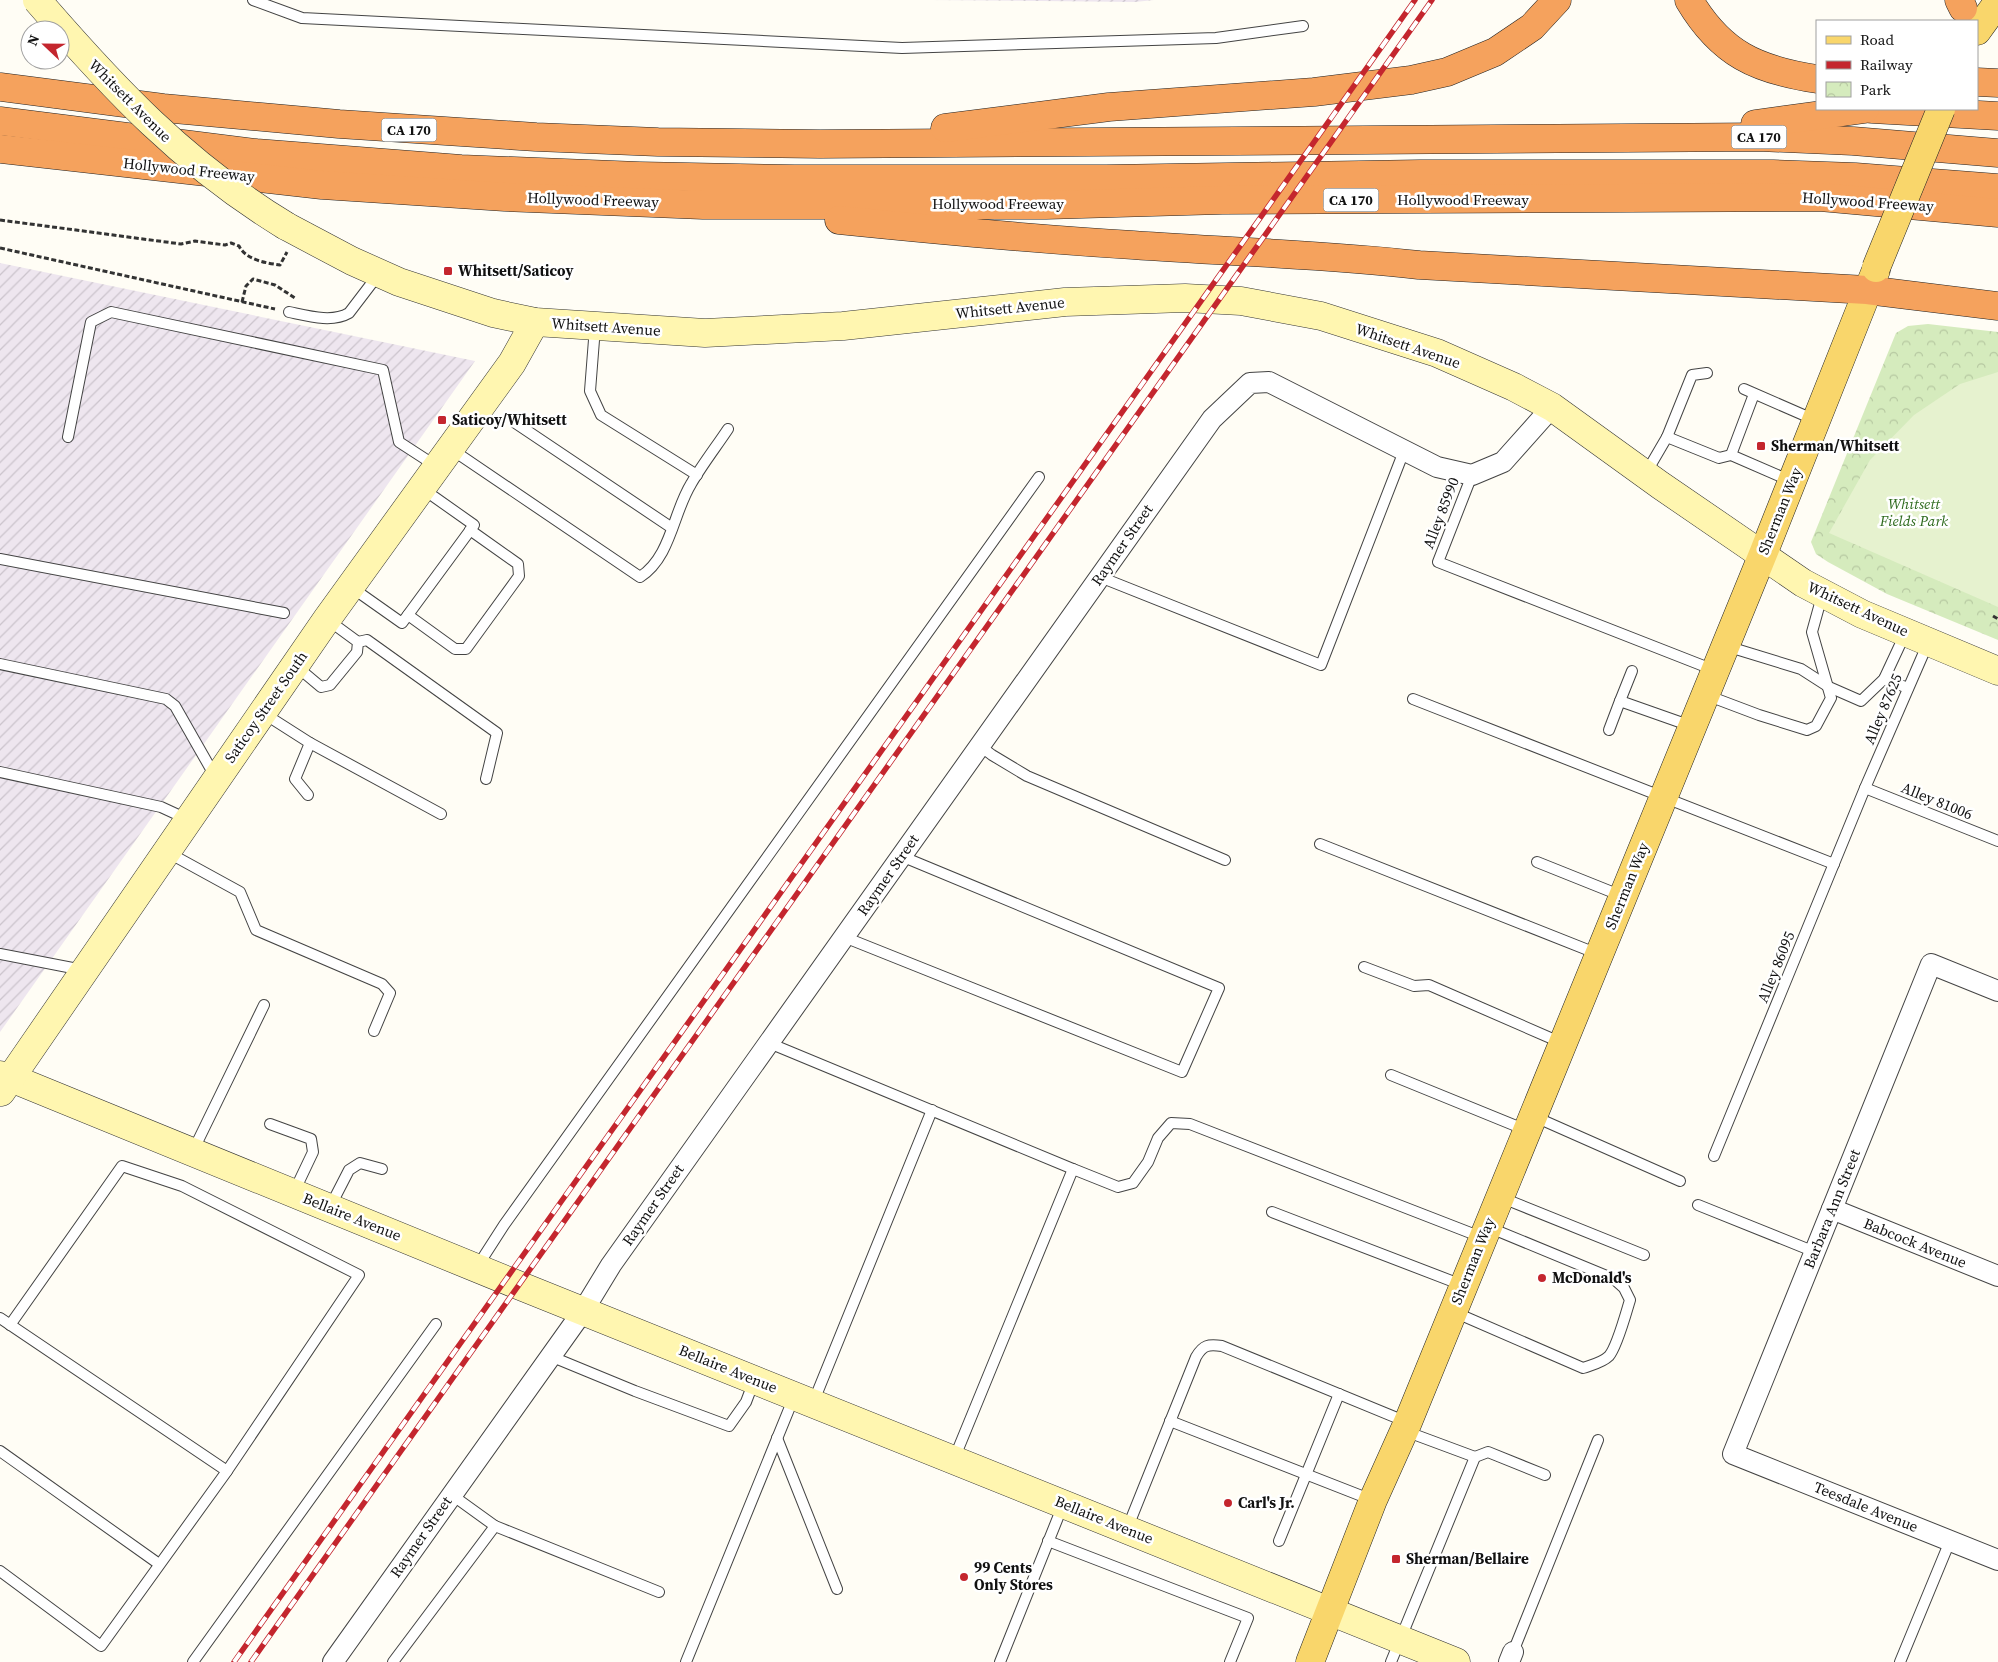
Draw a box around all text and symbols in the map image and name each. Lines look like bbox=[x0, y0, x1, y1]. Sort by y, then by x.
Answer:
north arrow bbox=[20, 20, 70, 70]
legend bbox=[1816, 20, 1978, 110]
text: Road bbox=[1860, 29, 1894, 50]
text: N bbox=[22, 32, 44, 49]
street label: Whitsett Avenue bbox=[84, 54, 177, 147]
text: Railway bbox=[1860, 54, 1913, 75]
text: Park bbox=[1860, 79, 1892, 100]
road number: CA 170 bbox=[382, 118, 436, 142]
road number: CA 170 bbox=[1732, 125, 1786, 148]
street label: Hollywood Freeway bbox=[122, 152, 256, 187]
street label: Hollywood Freeway bbox=[1801, 186, 1935, 217]
street label: Hollywood Freeway bbox=[527, 187, 660, 212]
road number: CA 170 bbox=[1324, 188, 1378, 212]
street label: Hollywood Freeway bbox=[1397, 189, 1529, 210]
street label: Hollywood Freeway bbox=[932, 193, 1064, 214]
place label: Whitsett/Saticoy bbox=[458, 260, 573, 281]
marker: Whitsett/Saticoy bbox=[442, 265, 454, 277]
street label: Whitsett Avenue bbox=[954, 291, 1066, 324]
street label: Whitsett Avenue bbox=[551, 312, 662, 341]
street label: Whitsett Avenue bbox=[1353, 318, 1464, 373]
place label: Saticoy/Whitsett bbox=[452, 409, 567, 430]
marker: Saticoy/Whitsett bbox=[436, 414, 448, 426]
place label: Sherman/Whitsett bbox=[1771, 435, 1900, 456]
marker: Sherman/Whitsett bbox=[1755, 440, 1767, 452]
street label: Sherman Way bbox=[1753, 464, 1807, 558]
street label: Alley 85990 bbox=[1417, 474, 1464, 552]
park label: Whitsett Fields Park bbox=[1879, 493, 1949, 531]
street label: Raymer Street bbox=[1086, 500, 1157, 590]
street label: Whitsett Avenue bbox=[1804, 576, 1913, 641]
street label: Saticoy Street South bbox=[219, 647, 312, 767]
street label: Alley 87625 bbox=[1858, 670, 1907, 747]
street label: Alley 81006 bbox=[1898, 777, 1976, 824]
street label: Raymer Street bbox=[852, 830, 923, 920]
street label: Sherman Way bbox=[1600, 839, 1654, 933]
street label: Alley 86095 bbox=[1752, 928, 1799, 1006]
street label: Barbara Ann Street bbox=[1798, 1146, 1865, 1272]
street label: Raymer Street bbox=[617, 1160, 688, 1250]
street label: Bellaire Avenue bbox=[300, 1187, 405, 1246]
street label: Babcock Avenue bbox=[1861, 1212, 1970, 1273]
street label: Sherman Way bbox=[1446, 1214, 1500, 1308]
place label: McDonald's bbox=[1552, 1267, 1632, 1288]
marker: McDonald's bbox=[1536, 1272, 1548, 1284]
street label: Bellaire Avenue bbox=[676, 1339, 781, 1398]
street label: Teesdale Avenue bbox=[1811, 1476, 1922, 1537]
street label: Bellaire Avenue bbox=[1052, 1490, 1157, 1549]
street label: Raymer Street bbox=[385, 1492, 456, 1582]
place label: Carl's Jr. bbox=[1238, 1492, 1295, 1513]
marker: Carl's Jr. bbox=[1222, 1497, 1234, 1509]
place label: Sherman/Bellaire bbox=[1406, 1548, 1529, 1569]
marker: Sherman/Bellaire bbox=[1390, 1553, 1402, 1565]
place label: 99 Cents Only Stores bbox=[974, 1557, 1053, 1595]
marker: 99 Cents Only Stores bbox=[958, 1571, 970, 1583]

